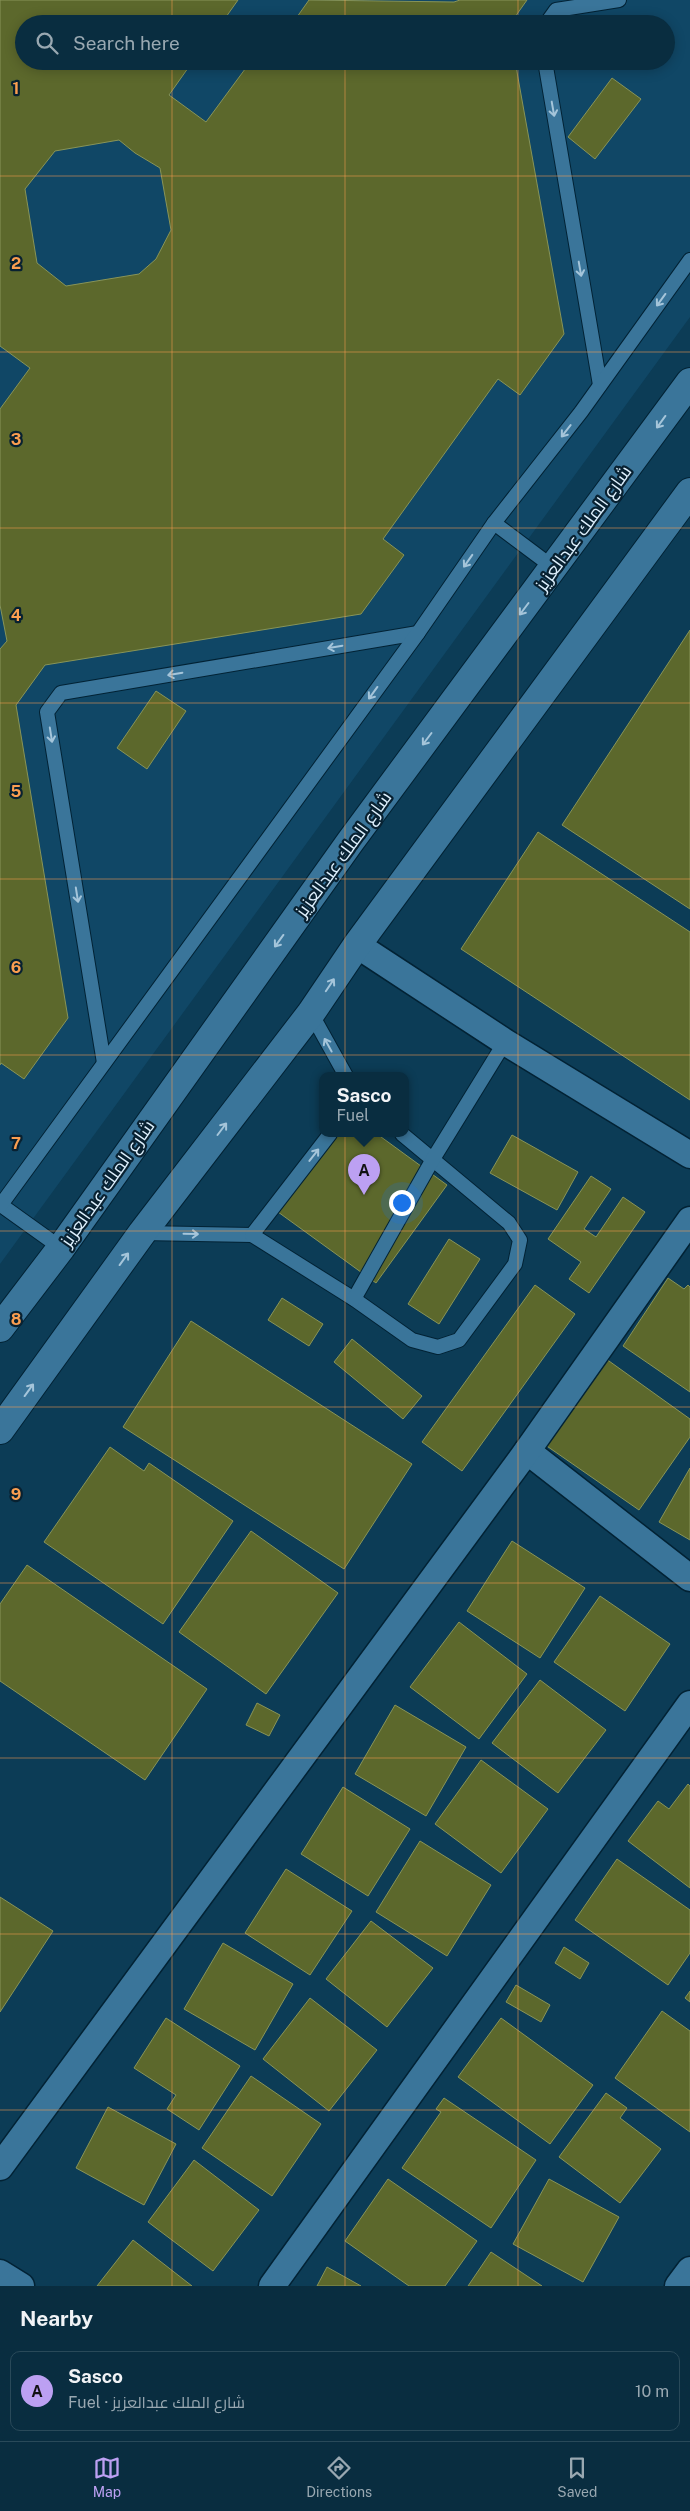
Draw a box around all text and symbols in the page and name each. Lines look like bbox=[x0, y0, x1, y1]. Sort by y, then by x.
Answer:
search box bbox=[15, 15, 675, 70]
icon: search bbox=[33, 29, 61, 57]
text: Search here bbox=[73, 32, 180, 54]
text: 1 bbox=[13, 79, 19, 98]
one-way arrow bbox=[548, 101, 558, 117]
text: 2 bbox=[11, 254, 21, 273]
one-way arrow bbox=[576, 261, 586, 277]
one-way arrow bbox=[656, 293, 667, 306]
one-way arrow bbox=[656, 415, 666, 429]
one-way arrow bbox=[560, 424, 571, 437]
text: 3 bbox=[11, 430, 21, 449]
street label: شارع الملك عبدالعزيز bbox=[530, 461, 637, 597]
one-way arrow bbox=[463, 554, 473, 568]
one-way arrow bbox=[519, 602, 529, 616]
text: 4 bbox=[11, 606, 22, 625]
one-way arrow bbox=[328, 642, 344, 652]
one-way arrow bbox=[167, 669, 183, 679]
one-way arrow bbox=[368, 686, 379, 699]
one-way arrow bbox=[46, 727, 56, 743]
one-way arrow bbox=[421, 732, 432, 745]
text: 5 bbox=[11, 782, 22, 801]
street label: شارع الملك عبدالعزيز bbox=[290, 787, 397, 923]
one-way arrow bbox=[72, 887, 82, 903]
one-way arrow bbox=[274, 934, 284, 948]
text: 6 bbox=[11, 958, 21, 977]
one-way arrow bbox=[325, 978, 335, 992]
one-way arrow bbox=[323, 1038, 333, 1052]
popup bbox=[319, 1072, 409, 1137]
text: Sasco bbox=[337, 1084, 392, 1106]
text: Fuel bbox=[337, 1106, 369, 1125]
street label: شارع الملك عبدالعزيز bbox=[55, 1116, 160, 1252]
one-way arrow bbox=[217, 1122, 227, 1136]
text: 7 bbox=[11, 1134, 21, 1153]
one-way arrow bbox=[308, 1149, 319, 1162]
pin: A bbox=[348, 1154, 380, 1195]
your location bbox=[389, 1190, 415, 1216]
one-way arrow bbox=[182, 1229, 199, 1239]
one-way arrow bbox=[119, 1252, 129, 1266]
text: 8 bbox=[11, 1310, 22, 1329]
one-way arrow bbox=[23, 1384, 34, 1397]
text: 9 bbox=[11, 1485, 21, 1504]
text: Nearby bbox=[20, 2306, 93, 2331]
text: Sasco bbox=[68, 2365, 123, 2387]
text: A bbox=[31, 2382, 43, 2401]
text: 10 m bbox=[635, 2382, 669, 2401]
text: Fuel · شارع الملك عبدالعزيز bbox=[68, 2393, 245, 2412]
tab: Map bbox=[93, 2454, 121, 2500]
tab: Directions bbox=[306, 2454, 372, 2500]
tab: Saved bbox=[557, 2454, 597, 2500]

